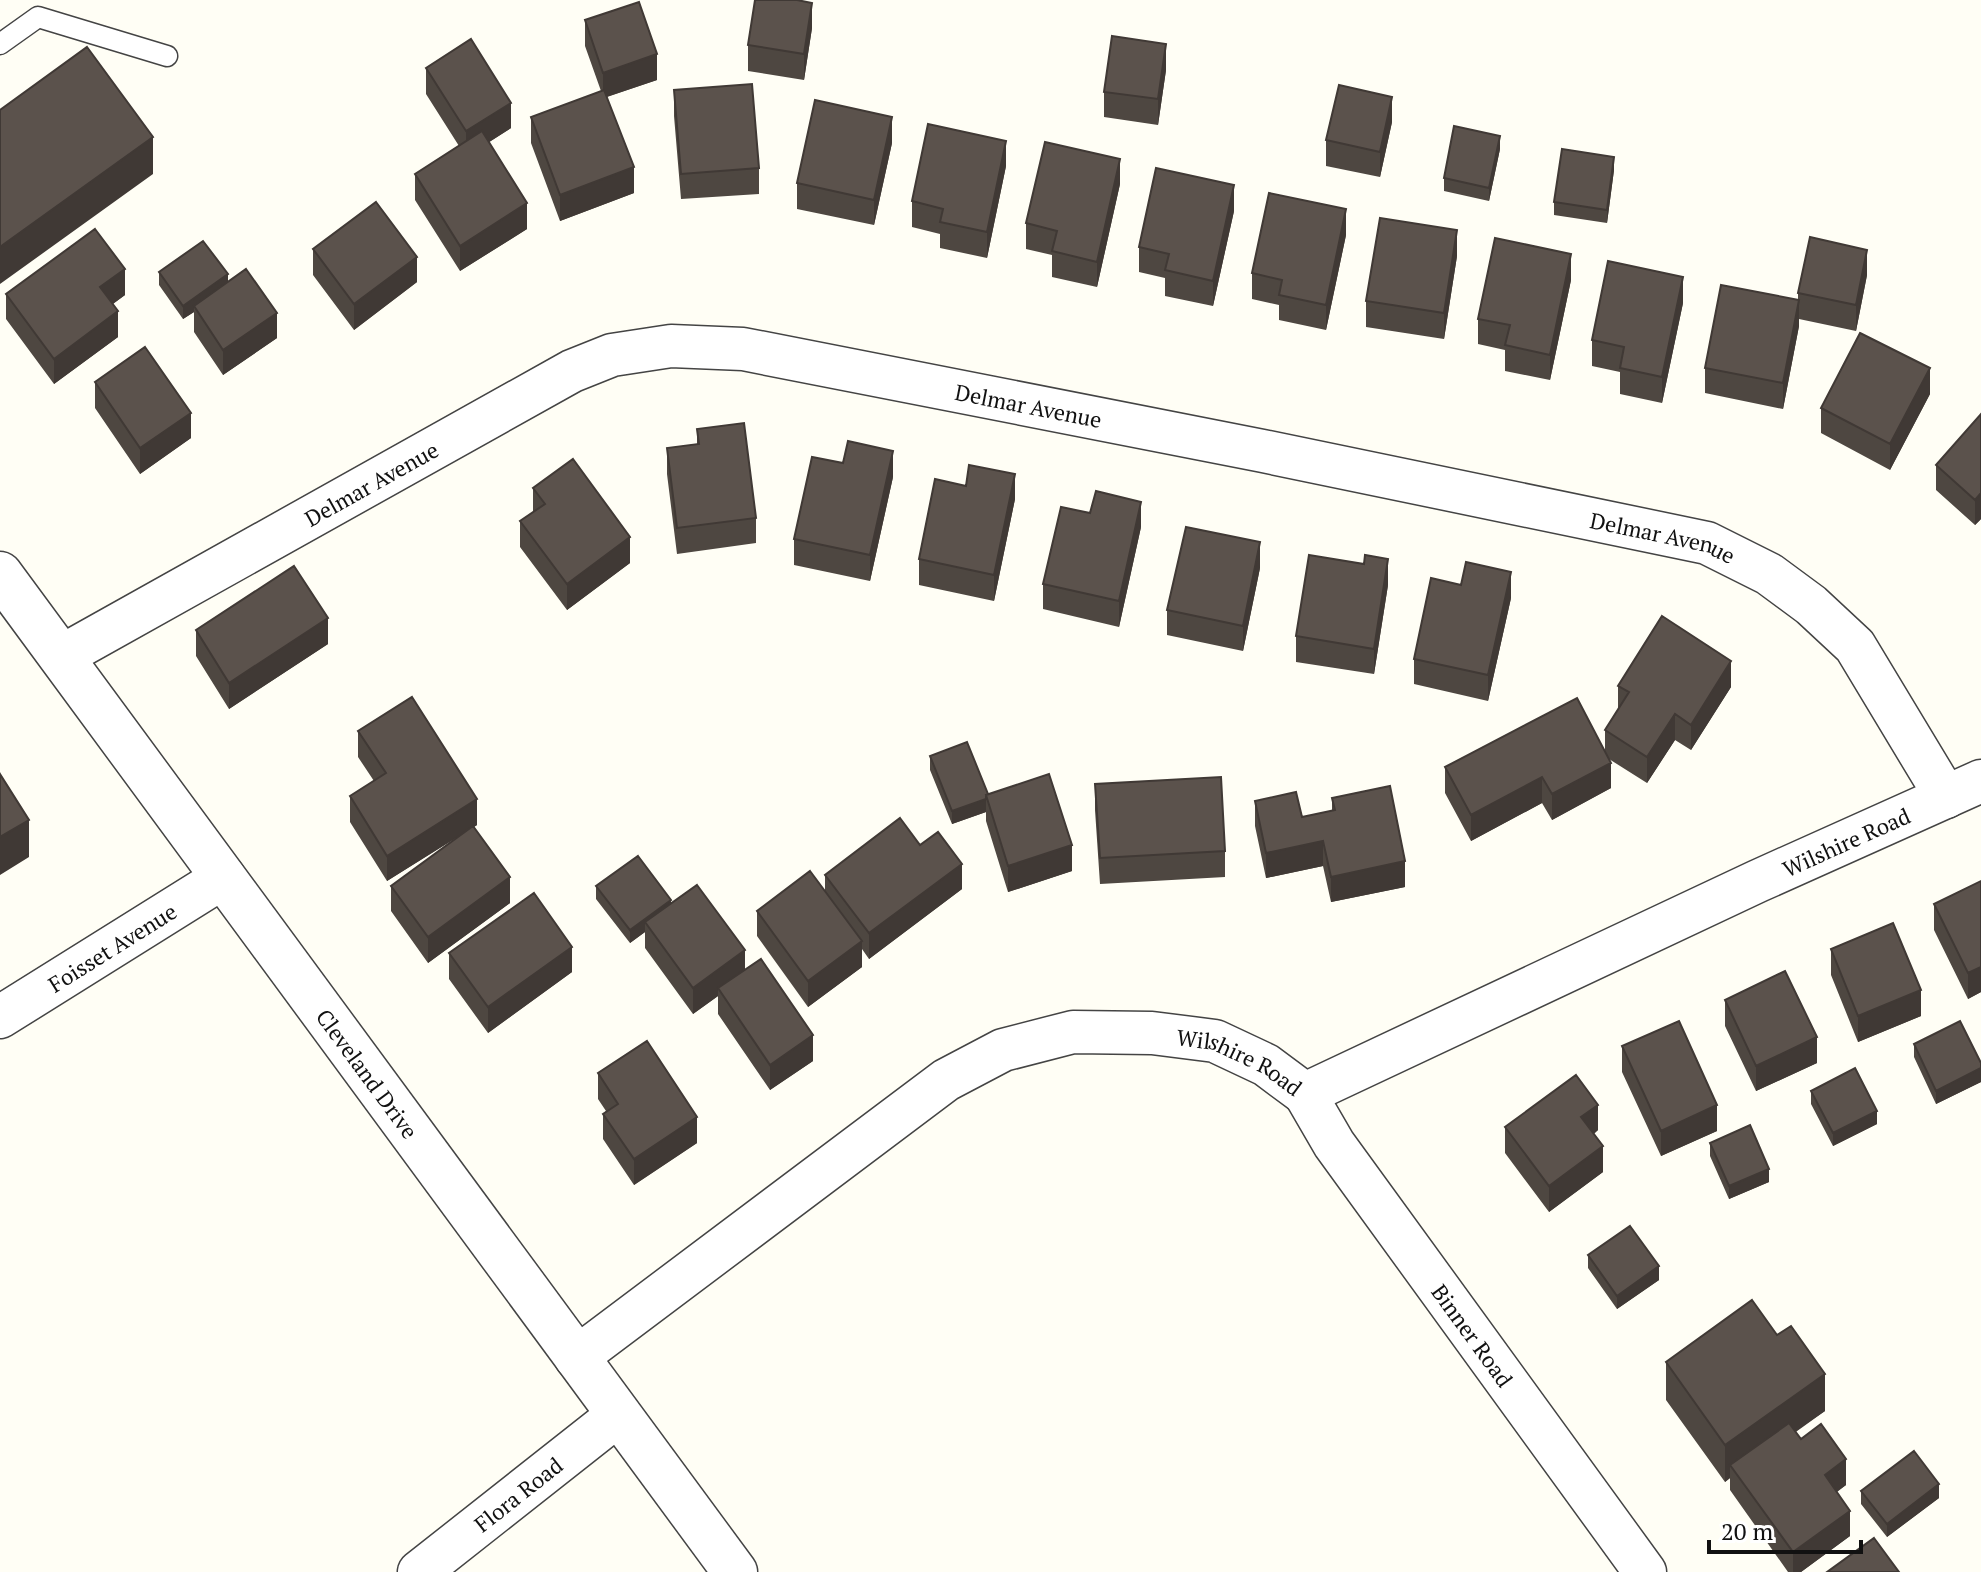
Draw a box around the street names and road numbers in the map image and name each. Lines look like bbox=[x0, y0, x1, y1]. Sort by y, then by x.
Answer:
street label: Delmar Avenue bbox=[953, 376, 1104, 434]
street label: Delmar Avenue bbox=[299, 434, 443, 532]
street label: Delmar Avenue bbox=[1588, 505, 1740, 569]
street label: Wilshire Road bbox=[1778, 800, 1914, 883]
street label: Foisset Avenue bbox=[42, 896, 182, 998]
street label: Cleveland Drive bbox=[310, 1003, 425, 1144]
street label: Wilshire Road bbox=[1175, 1022, 1308, 1102]
street label: Binner Road bbox=[1426, 1278, 1520, 1392]
street label: Flora Road bbox=[468, 1450, 568, 1538]

